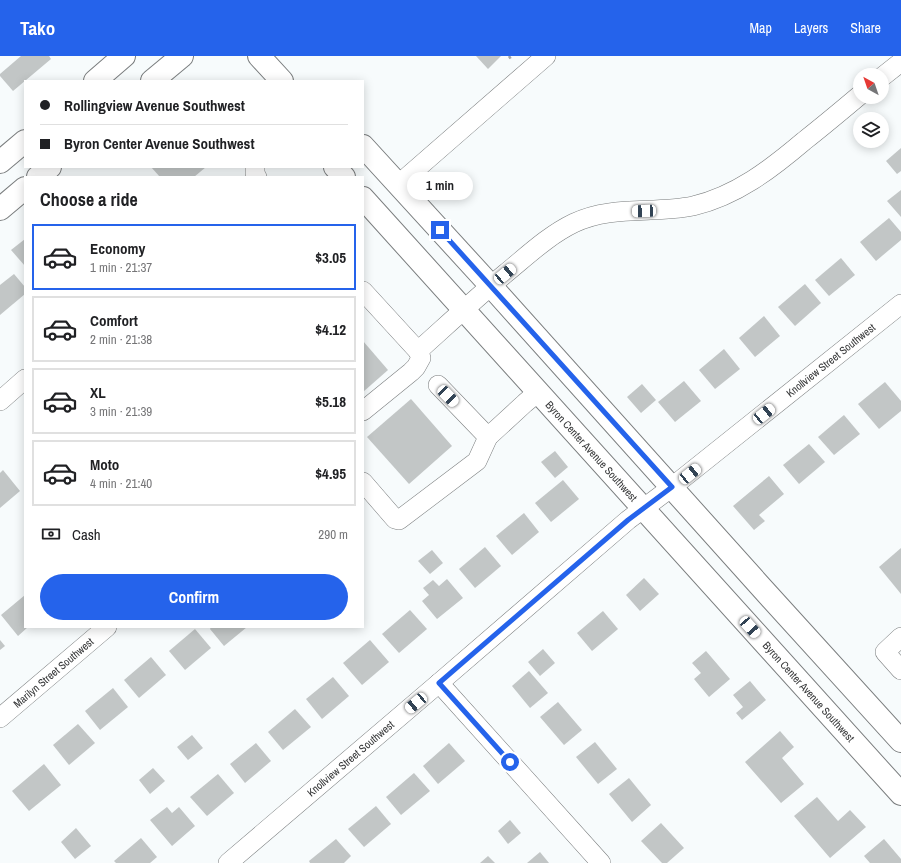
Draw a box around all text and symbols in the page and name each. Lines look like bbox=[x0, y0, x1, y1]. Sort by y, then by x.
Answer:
text: Tako bbox=[20, 15, 55, 41]
text: Map bbox=[750, 19, 772, 37]
text: Layers bbox=[794, 19, 828, 37]
text: Share bbox=[850, 19, 881, 37]
north arrow bbox=[853, 68, 889, 104]
map controls bbox=[853, 68, 889, 148]
text: Rollingview Avenue Southwest bbox=[64, 95, 245, 116]
button: layers bbox=[853, 112, 889, 148]
text: Byron Center Avenue Southwest bbox=[64, 133, 254, 154]
callout: 1 min bbox=[407, 172, 473, 200]
text: 1 min bbox=[426, 177, 454, 194]
text: Choose a ride bbox=[40, 187, 138, 212]
car bbox=[632, 205, 656, 217]
route end bbox=[431, 221, 449, 239]
text: Economy bbox=[90, 238, 145, 259]
icon: car bbox=[42, 239, 78, 275]
text: $3.05 bbox=[315, 247, 346, 268]
text: 1 min · 21:37 bbox=[90, 259, 152, 276]
car bbox=[492, 262, 518, 286]
text: Comfort bbox=[90, 310, 138, 331]
icon: car bbox=[42, 311, 78, 347]
text: $4.12 bbox=[315, 319, 346, 340]
street label: Knollview Street Southwest bbox=[783, 320, 878, 400]
text: 2 min · 21:38 bbox=[90, 331, 152, 348]
text: XL bbox=[90, 382, 106, 403]
icon: car bbox=[42, 383, 78, 419]
car bbox=[435, 383, 461, 409]
text: $5.18 bbox=[315, 391, 346, 412]
street label: Byron Center Avenue Southwest bbox=[543, 398, 641, 505]
car bbox=[751, 402, 777, 426]
text: 3 min · 21:39 bbox=[90, 403, 152, 420]
text: Moto bbox=[90, 454, 119, 475]
icon: car bbox=[42, 455, 78, 491]
car bbox=[677, 462, 703, 486]
text: $4.95 bbox=[315, 463, 346, 484]
text: 4 min · 21:40 bbox=[90, 475, 152, 492]
icon: cash bbox=[40, 523, 62, 545]
text: Cash bbox=[72, 524, 101, 545]
text: 290 m bbox=[318, 526, 348, 543]
button: Confirm bbox=[40, 574, 348, 620]
car bbox=[738, 614, 762, 640]
street label: Marilyn Street Southwest bbox=[10, 634, 97, 711]
street label: Byron Center Avenue Southwest bbox=[760, 638, 858, 745]
car bbox=[403, 691, 429, 715]
street label: Knollview Street Southwest bbox=[304, 717, 397, 800]
route start bbox=[501, 753, 519, 771]

